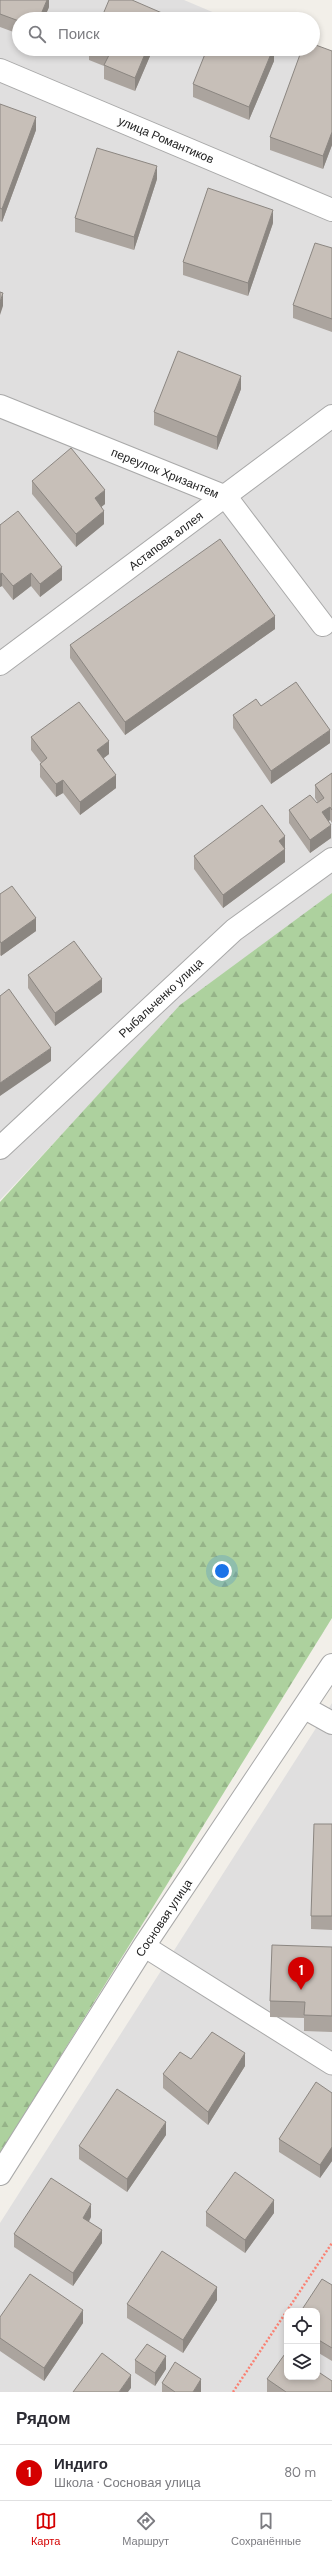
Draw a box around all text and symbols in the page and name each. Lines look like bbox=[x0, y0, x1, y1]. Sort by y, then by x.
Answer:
search box bbox=[12, 12, 320, 56]
icon: search bbox=[26, 23, 48, 45]
text: Поиск bbox=[58, 24, 100, 44]
street label: улица Романтиков bbox=[116, 113, 216, 167]
street label: переулок Хризантем bbox=[109, 444, 221, 502]
street label: Астапова аллея bbox=[126, 508, 206, 574]
street label: Рыбальченко улица bbox=[115, 954, 207, 1041]
your location bbox=[212, 1561, 232, 1581]
street label: Сосновая улица bbox=[132, 1876, 196, 1960]
pin: 1 bbox=[288, 1957, 314, 1990]
map controls bbox=[284, 2308, 320, 2380]
button: locate bbox=[284, 2308, 320, 2344]
button: layers bbox=[284, 2344, 320, 2380]
text: Рядом bbox=[16, 2407, 71, 2429]
text: Индиго bbox=[54, 2454, 108, 2474]
text: 1 bbox=[27, 2464, 31, 2481]
text: 80 m bbox=[284, 2464, 316, 2481]
text: Школа · Сосновая улица bbox=[54, 2474, 201, 2491]
tab: Карта bbox=[31, 2510, 60, 2548]
tab: Маршрут bbox=[122, 2510, 169, 2548]
tab: Сохранённые bbox=[231, 2510, 301, 2548]

